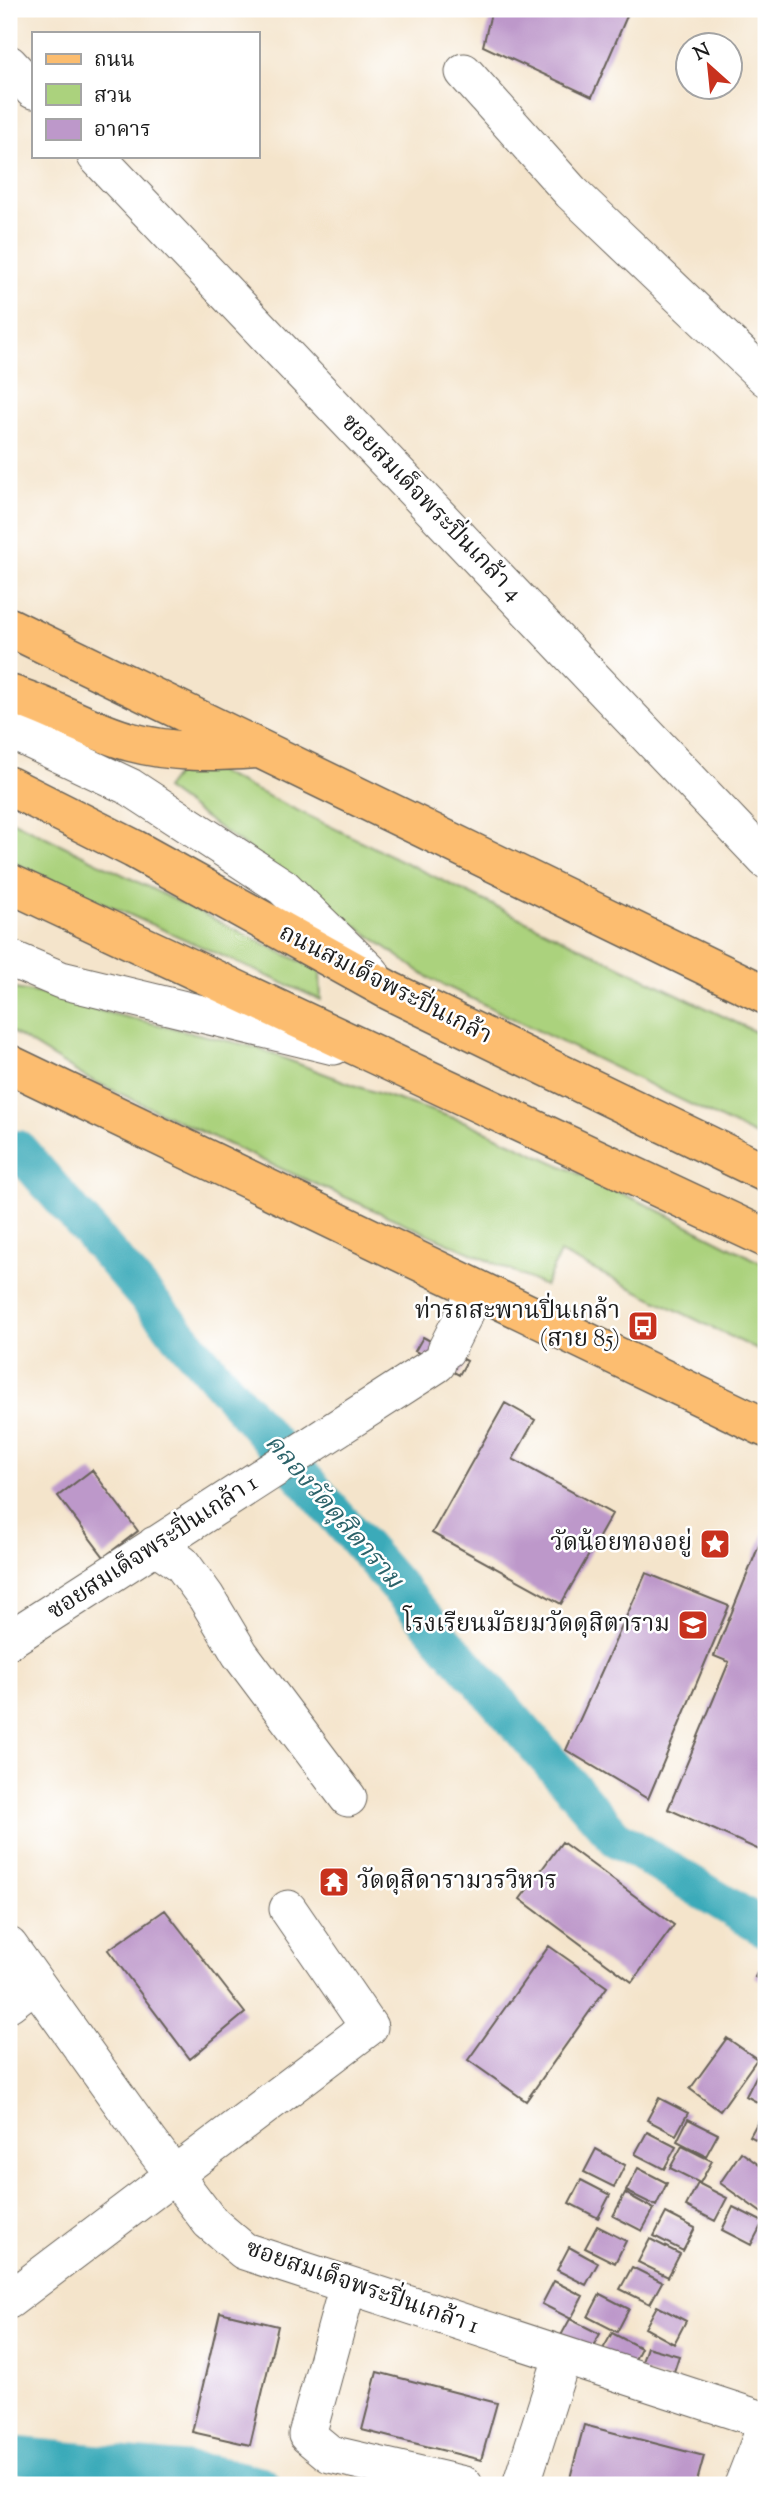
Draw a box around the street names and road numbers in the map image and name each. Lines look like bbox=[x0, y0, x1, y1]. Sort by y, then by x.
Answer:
street label: ซอยสมเด็จพระปิ่นเกล้า 4 bbox=[332, 405, 531, 609]
street label: ถนนสมเด็จพระปิ่นเกล้า bbox=[273, 914, 498, 1053]
street label: ซอยสมเด็จพระปิ่นเกล้า 1 bbox=[40, 1465, 265, 1629]
street label: ซอยสมเด็จพระปิ่นเกล้า 1 bbox=[241, 2230, 484, 2344]

